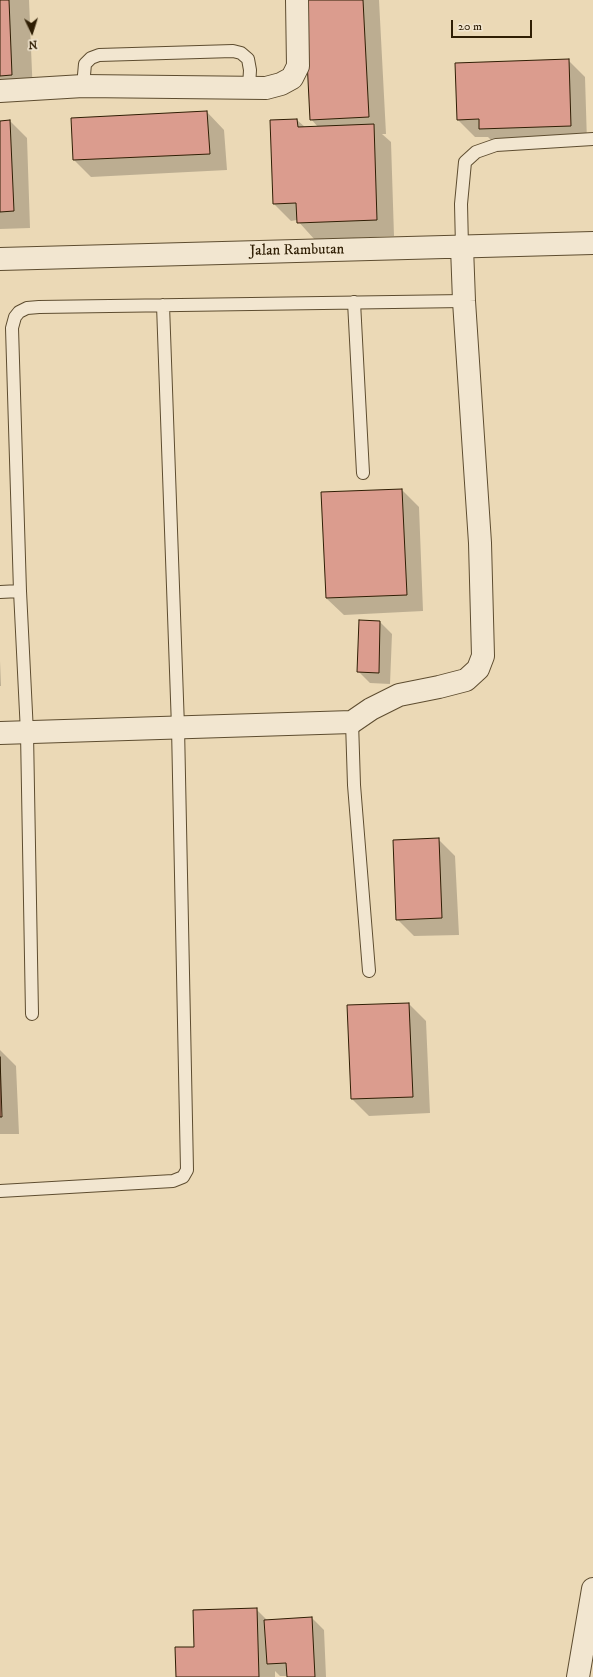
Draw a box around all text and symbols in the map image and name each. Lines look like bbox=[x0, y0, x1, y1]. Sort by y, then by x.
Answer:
north arrow bbox=[12, 12, 52, 52]
scale bar bbox=[453, 12, 534, 38]
text: 20 m bbox=[458, 19, 482, 34]
text: N bbox=[28, 37, 38, 51]
street label: Jalan Rambutan bbox=[249, 241, 345, 261]

